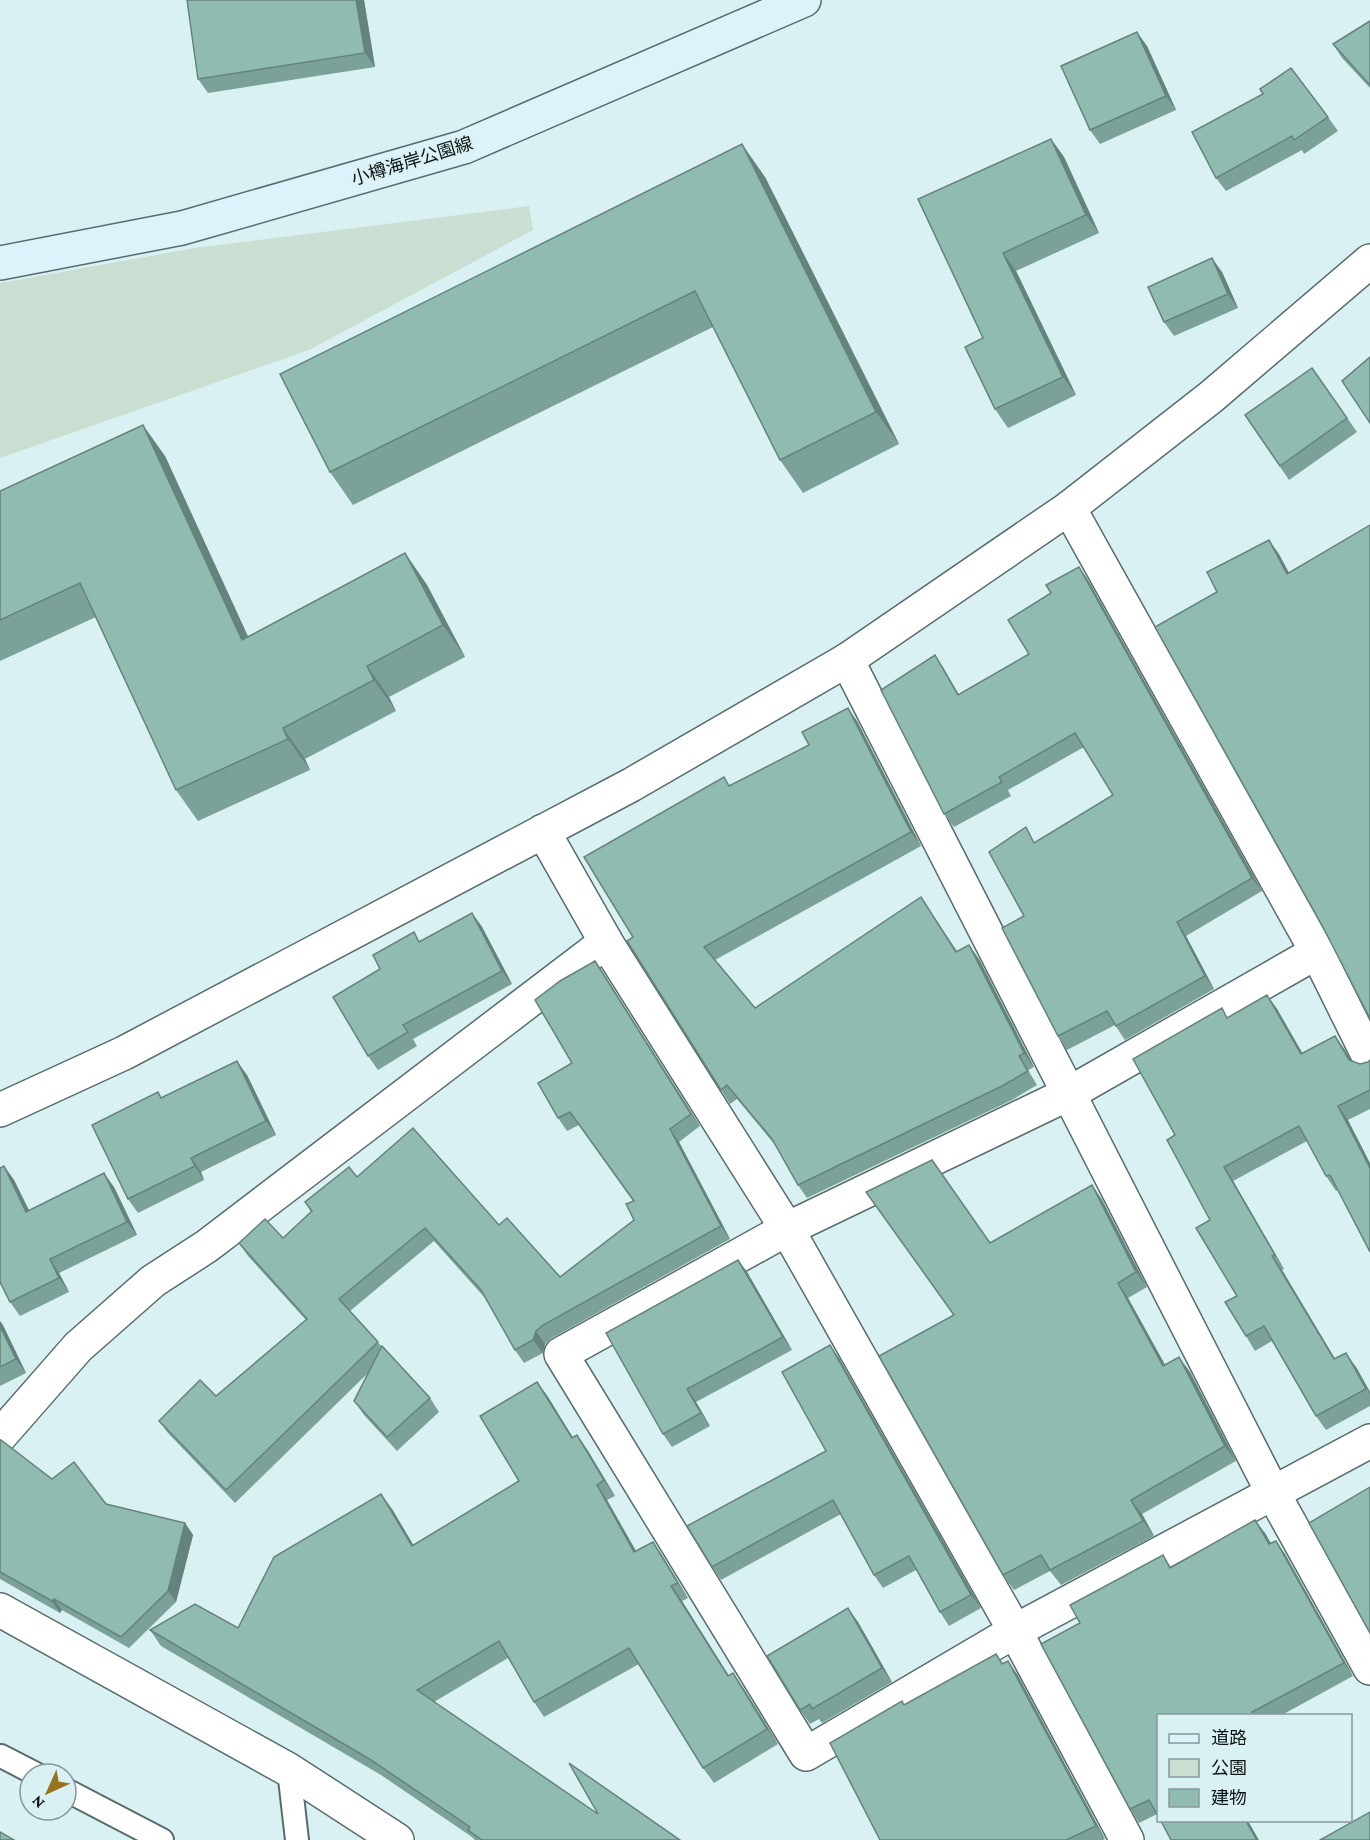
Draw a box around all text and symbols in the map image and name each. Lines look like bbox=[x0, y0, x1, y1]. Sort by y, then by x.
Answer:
street label: 小樽海岸公園線 bbox=[349, 133, 475, 189]
legend bbox=[1157, 1714, 1352, 1822]
text: 道路 bbox=[1211, 1728, 1247, 1748]
text: 公園 bbox=[1211, 1758, 1247, 1778]
north arrow bbox=[18, 1762, 78, 1822]
text: 建物 bbox=[1211, 1788, 1247, 1808]
text: N bbox=[28, 1792, 48, 1812]

